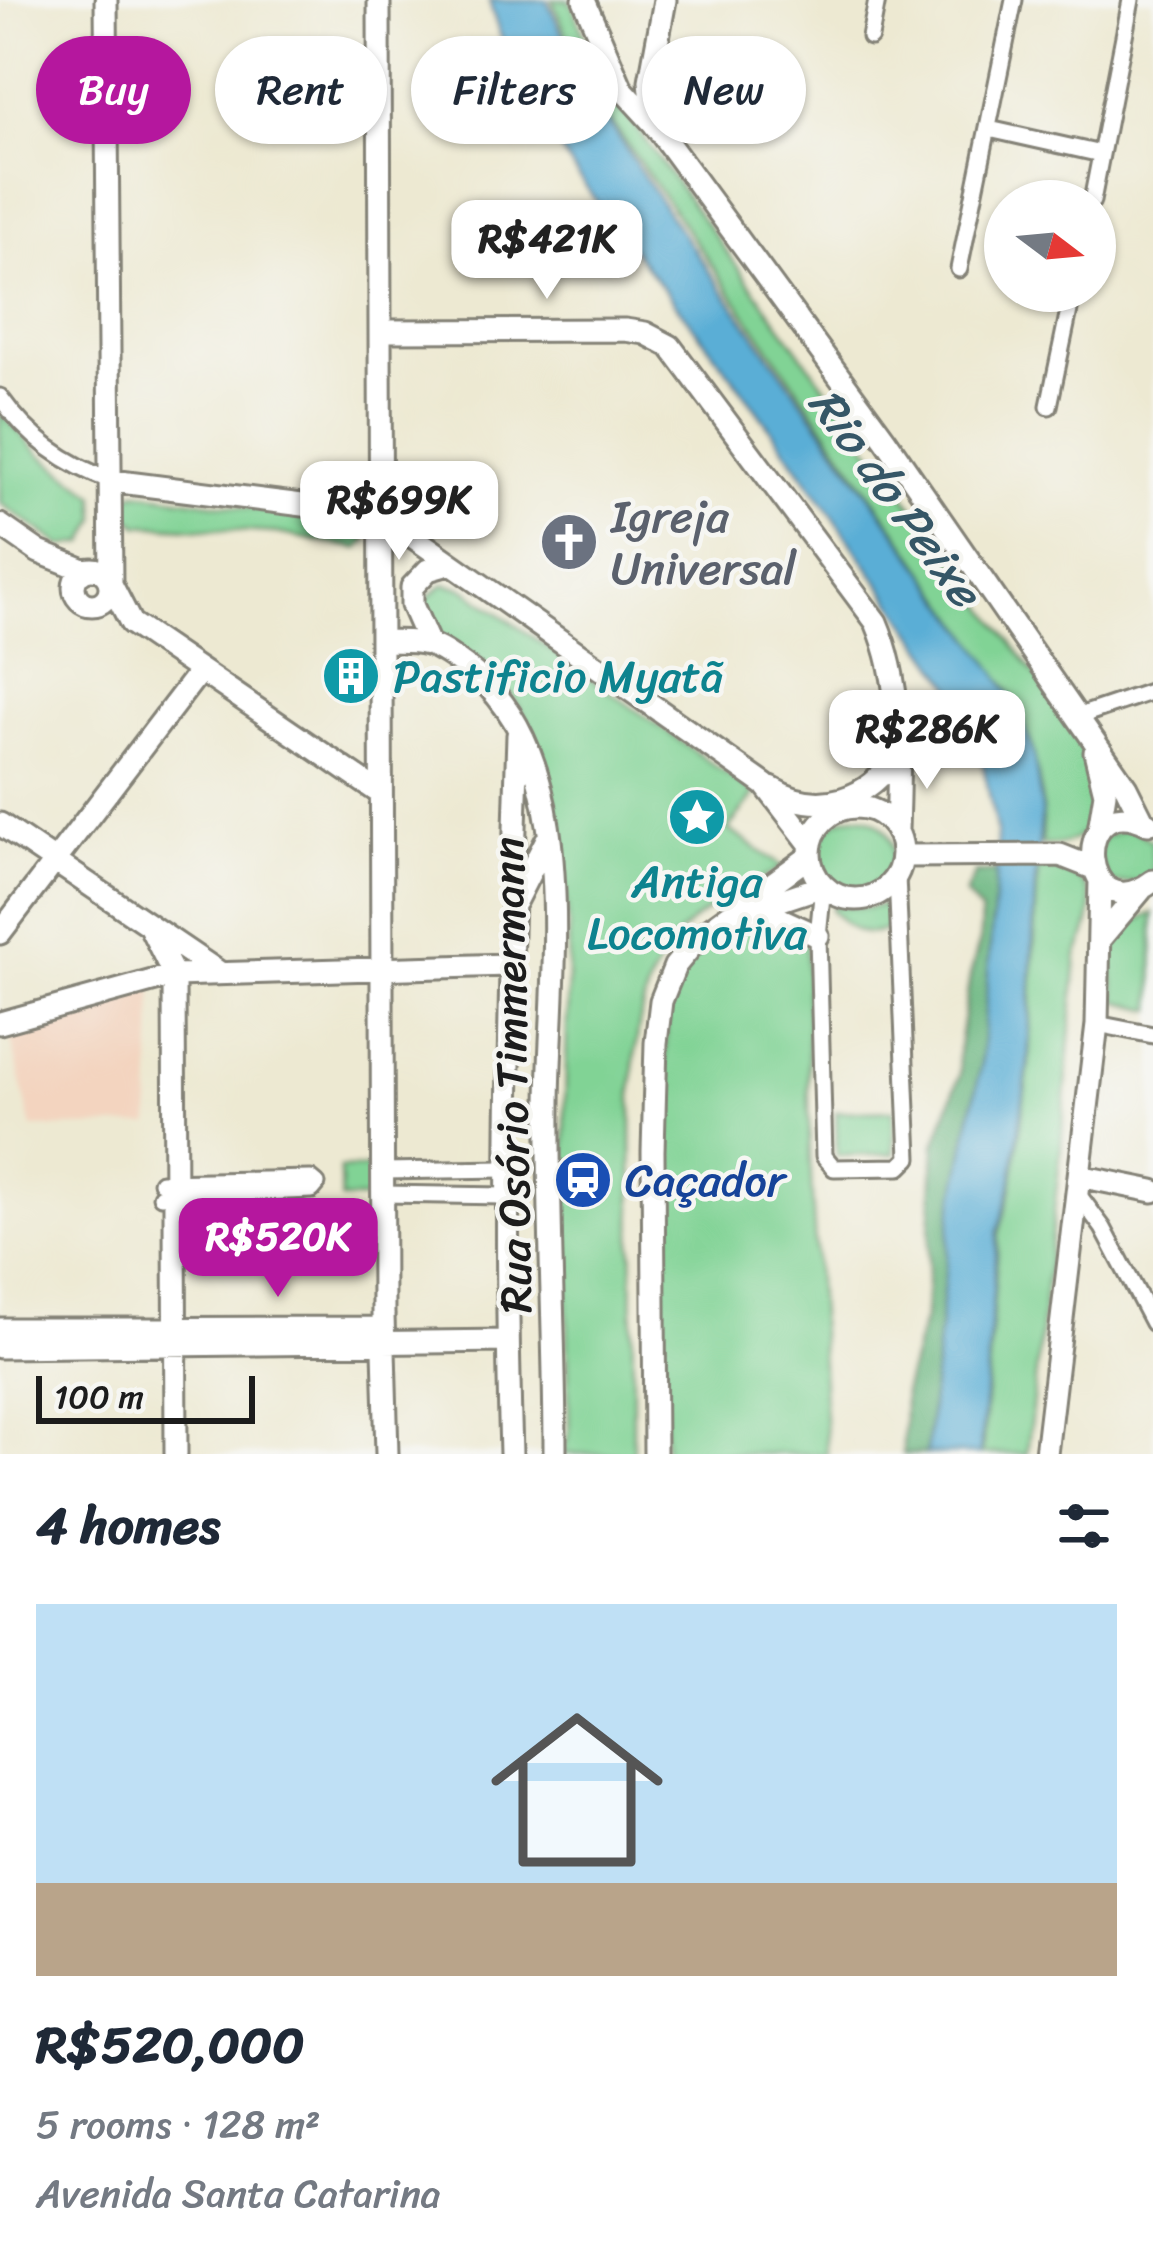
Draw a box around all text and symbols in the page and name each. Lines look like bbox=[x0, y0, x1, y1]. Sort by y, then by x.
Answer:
chip: Buy bbox=[36, 36, 191, 144]
chip: Rent bbox=[215, 36, 387, 144]
chip: Filters bbox=[411, 36, 618, 144]
chip: New bbox=[642, 36, 806, 144]
north arrow bbox=[984, 180, 1116, 312]
map controls bbox=[984, 180, 1116, 312]
pin: R$421K bbox=[449, 200, 645, 302]
text: R$421K bbox=[478, 204, 616, 273]
water label: Rio do Peixe bbox=[786, 368, 1008, 629]
pin: R$699K bbox=[301, 461, 497, 563]
text: R$699K bbox=[327, 465, 471, 534]
place label: Igreja Universal bbox=[609, 477, 797, 609]
church icon: Igreja Universal bbox=[538, 511, 600, 573]
place label: Pastificio Myatã bbox=[393, 637, 724, 717]
building icon: Pastificio Myatã bbox=[320, 645, 382, 707]
pin: R$286K bbox=[829, 690, 1025, 792]
text: R$286K bbox=[856, 694, 998, 763]
place icon: Antiga Locomotiva bbox=[666, 786, 728, 848]
street label: Rua Osório Timmermann bbox=[468, 836, 556, 1314]
place label: Antiga Locomotiva bbox=[587, 842, 807, 974]
place label: Caçador bbox=[625, 1141, 788, 1221]
station icon: Caçador bbox=[552, 1149, 614, 1211]
pin: R$520K bbox=[180, 1198, 376, 1300]
text: R$520K bbox=[206, 1202, 350, 1271]
text: 100 m bbox=[54, 1368, 144, 1426]
scale bar bbox=[36, 1370, 255, 1423]
text: 4 homes bbox=[36, 1481, 220, 1571]
icon: filters bbox=[1051, 1493, 1117, 1559]
icon: home bbox=[469, 1682, 685, 1898]
text: R$520,000 bbox=[36, 2000, 305, 2090]
text: 5 rooms · 128 m² bbox=[36, 2090, 320, 2159]
text: Avenida Santa Catarina bbox=[36, 2159, 440, 2228]

